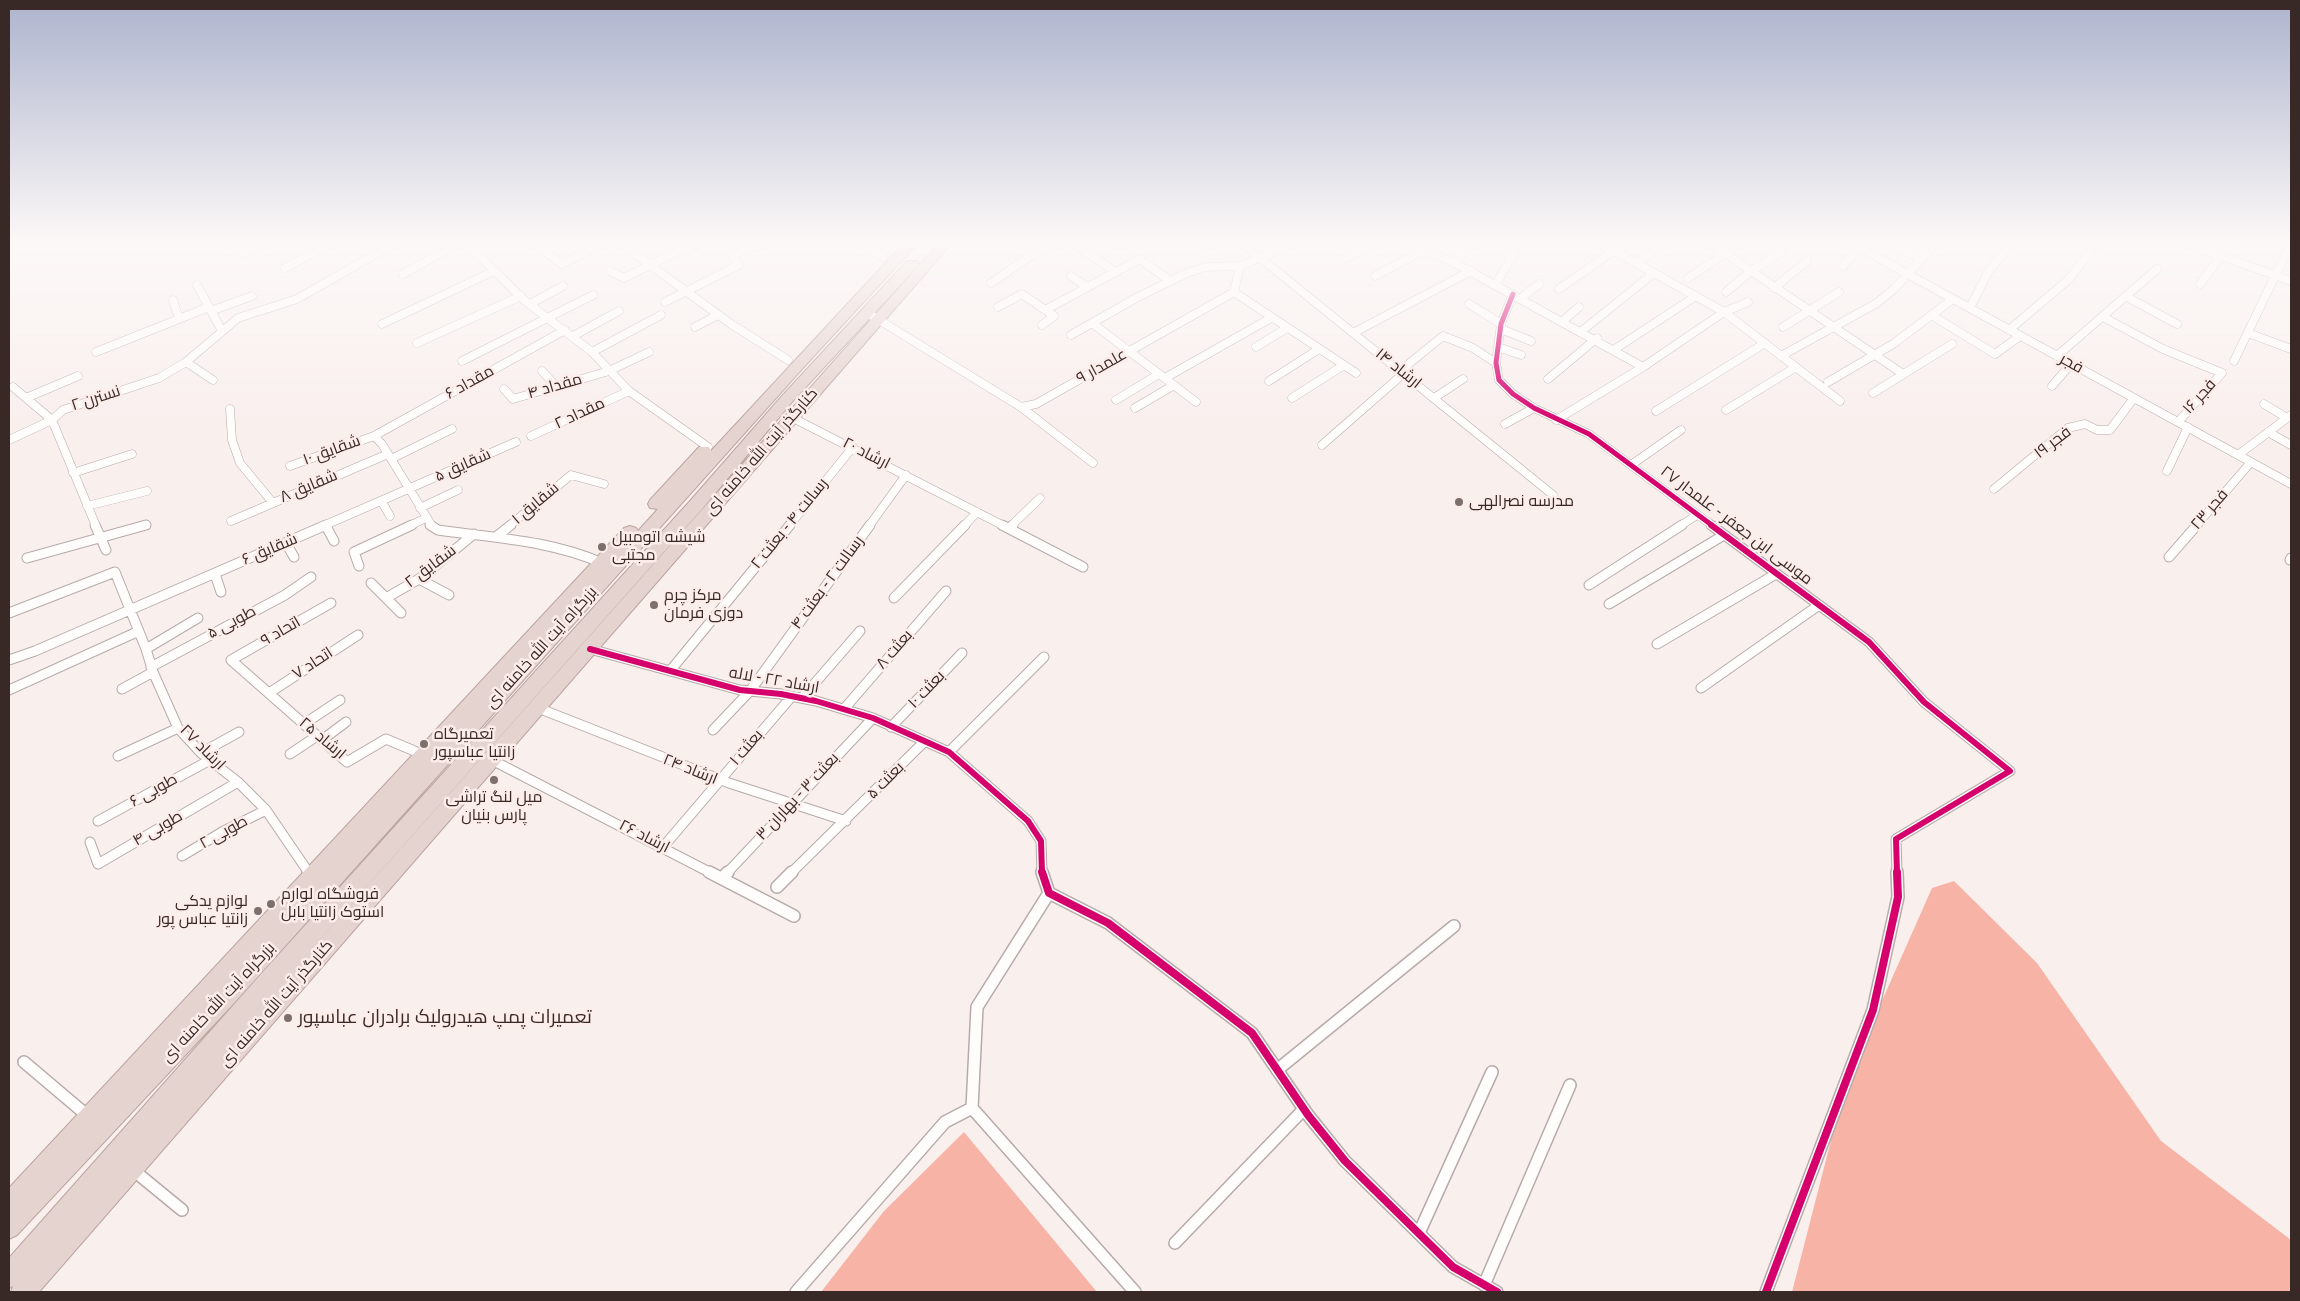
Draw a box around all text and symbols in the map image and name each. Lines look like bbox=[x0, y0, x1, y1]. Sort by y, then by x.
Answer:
street label: علمدار ۹ bbox=[1073, 345, 1131, 389]
street label: ارشاد ۱۴ bbox=[1371, 345, 1425, 393]
street label: فجر bbox=[2056, 350, 2086, 378]
street label: مقداد ۶ bbox=[442, 362, 498, 404]
street label: مقداد ۴ bbox=[526, 370, 584, 404]
street label: فجر ۱۶ bbox=[2179, 375, 2221, 419]
street label: نسترن ۲ bbox=[69, 382, 123, 416]
street label: کنارگذر آیت الله خامنه ای bbox=[701, 384, 823, 520]
street label: مقداد ۲ bbox=[552, 394, 608, 434]
street label: فجر ۱۹ bbox=[2031, 423, 2075, 463]
street label: شقایق ۱۰ bbox=[301, 432, 363, 470]
street label: ارشاد ۲۰ bbox=[839, 434, 893, 474]
street label: شقایق ۵ bbox=[432, 445, 494, 487]
street label: موسی ابن جعفر - علمدار ۲۷ bbox=[1656, 462, 1816, 590]
street label: شقایق ۸ bbox=[277, 466, 341, 508]
street label: رسالت ۴ - بعثت ۲ bbox=[748, 475, 832, 573]
street label: شقایق ۱ bbox=[509, 479, 563, 529]
street label: فجر ۲۳ bbox=[2187, 486, 2233, 534]
place label: مدرسه نصرالهی bbox=[1469, 492, 1574, 512]
marker: مدرسه نصرالهی bbox=[1453, 496, 1465, 508]
place label: شیشه اتومبیل مجتبی bbox=[612, 528, 706, 566]
street label: شقایق ۶ bbox=[239, 530, 301, 570]
street label: رسالت ۲ - بعثت ۴ bbox=[788, 532, 868, 634]
marker: شیشه اتومبیل مجتبی bbox=[596, 541, 608, 553]
street label: شقایق ۲ bbox=[402, 542, 460, 592]
street label: بزرگراه آیت الله خامنه ای bbox=[482, 583, 602, 713]
place label: مرکز چرم دوزی فرمان bbox=[664, 586, 743, 624]
marker: مرکز چرم دوزی فرمان bbox=[648, 599, 660, 611]
street label: طوبی ۵ bbox=[204, 602, 260, 644]
street label: اتحاد ۹ bbox=[258, 613, 304, 651]
street label: بعثت ۸ bbox=[873, 626, 917, 674]
street label: اتحاد ۷ bbox=[289, 644, 337, 684]
street label: ارشاد ۲۲ - لاله bbox=[727, 664, 821, 698]
street label: بعثت ۱۰ bbox=[904, 667, 950, 713]
street label: ارشاد ۲۵ bbox=[295, 714, 349, 764]
street label: ارشاد ۲۷ bbox=[175, 721, 229, 775]
place label: تعمیرگاه زانتیا عباسپور bbox=[434, 725, 515, 763]
street label: بعثت ۱ bbox=[726, 726, 768, 770]
marker: تعمیرگاه زانتیا عباسپور bbox=[418, 738, 430, 750]
street label: بعثت ۳ - بهاران ۳ bbox=[752, 749, 844, 845]
street label: ارشاد ۲۴ bbox=[660, 750, 720, 790]
street label: بعثت ۵ bbox=[863, 758, 909, 804]
street label: طوبی ۶ bbox=[127, 770, 181, 812]
marker: میل لنگ تراشی پارس بنیان bbox=[488, 774, 500, 786]
place label: میل لنگ تراشی پارس بنیان bbox=[445, 788, 543, 826]
street label: طوبی ۴ bbox=[130, 807, 186, 851]
street label: طوبی ۲ bbox=[197, 812, 251, 854]
street label: ارشاد ۲۶ bbox=[615, 816, 673, 858]
place label: فروشگاه لوارم استوک زانتیا بابل bbox=[281, 885, 384, 923]
place label: لوازم یدکی زانتیا عباس پور bbox=[157, 892, 248, 930]
marker: فروشگاه لوارم استوک زانتیا بابل bbox=[265, 898, 277, 910]
marker: لوازم یدکی زانتیا عباس پور bbox=[252, 905, 264, 917]
street label: کنارگذر آیت الله خامنه ای bbox=[216, 936, 338, 1072]
street label: بزرگراه آیت الله خامنه ای bbox=[158, 939, 280, 1067]
place label: تعمیرات پمپ هیدرولیک برادران عباسپور bbox=[298, 1007, 592, 1029]
marker: تعمیرات پمپ هیدرولیک برادران عباسپور bbox=[282, 1012, 294, 1024]

